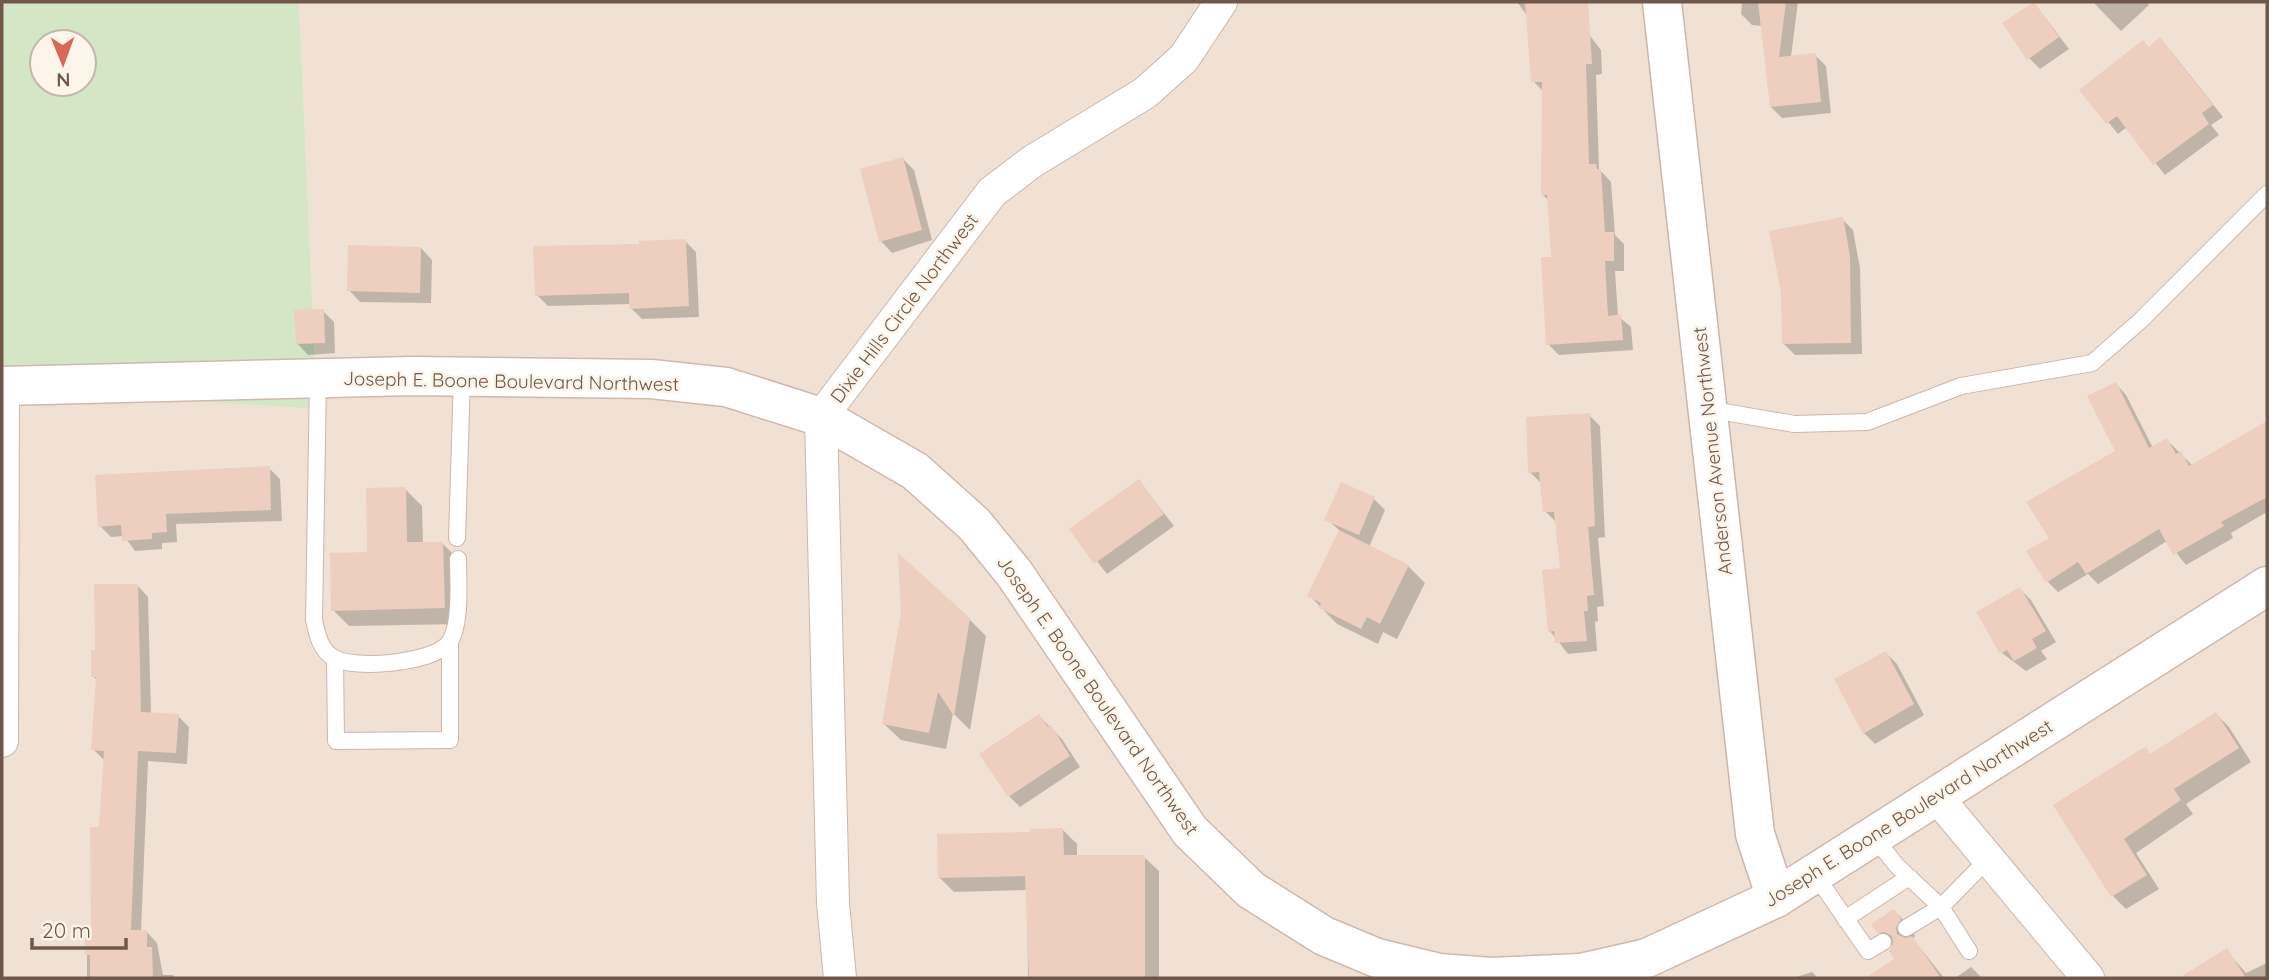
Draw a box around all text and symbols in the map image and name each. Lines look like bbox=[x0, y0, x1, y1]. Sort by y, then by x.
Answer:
north arrow bbox=[28, 28, 98, 98]
text: N bbox=[56, 68, 70, 92]
street label: Dixie Hills Circle Northwest bbox=[825, 209, 983, 407]
street label: Anderson Avenue Northwest bbox=[1687, 326, 1737, 576]
street label: Joseph E. Boone Boulevard Northwest bbox=[343, 366, 679, 396]
street label: Joseph E. Boone Boulevard Northwest bbox=[992, 551, 1204, 839]
street label: Joseph E. Boone Boulevard Northwest bbox=[1759, 714, 2057, 912]
scale bar bbox=[32, 906, 126, 950]
text: 20 m bbox=[42, 917, 91, 943]

